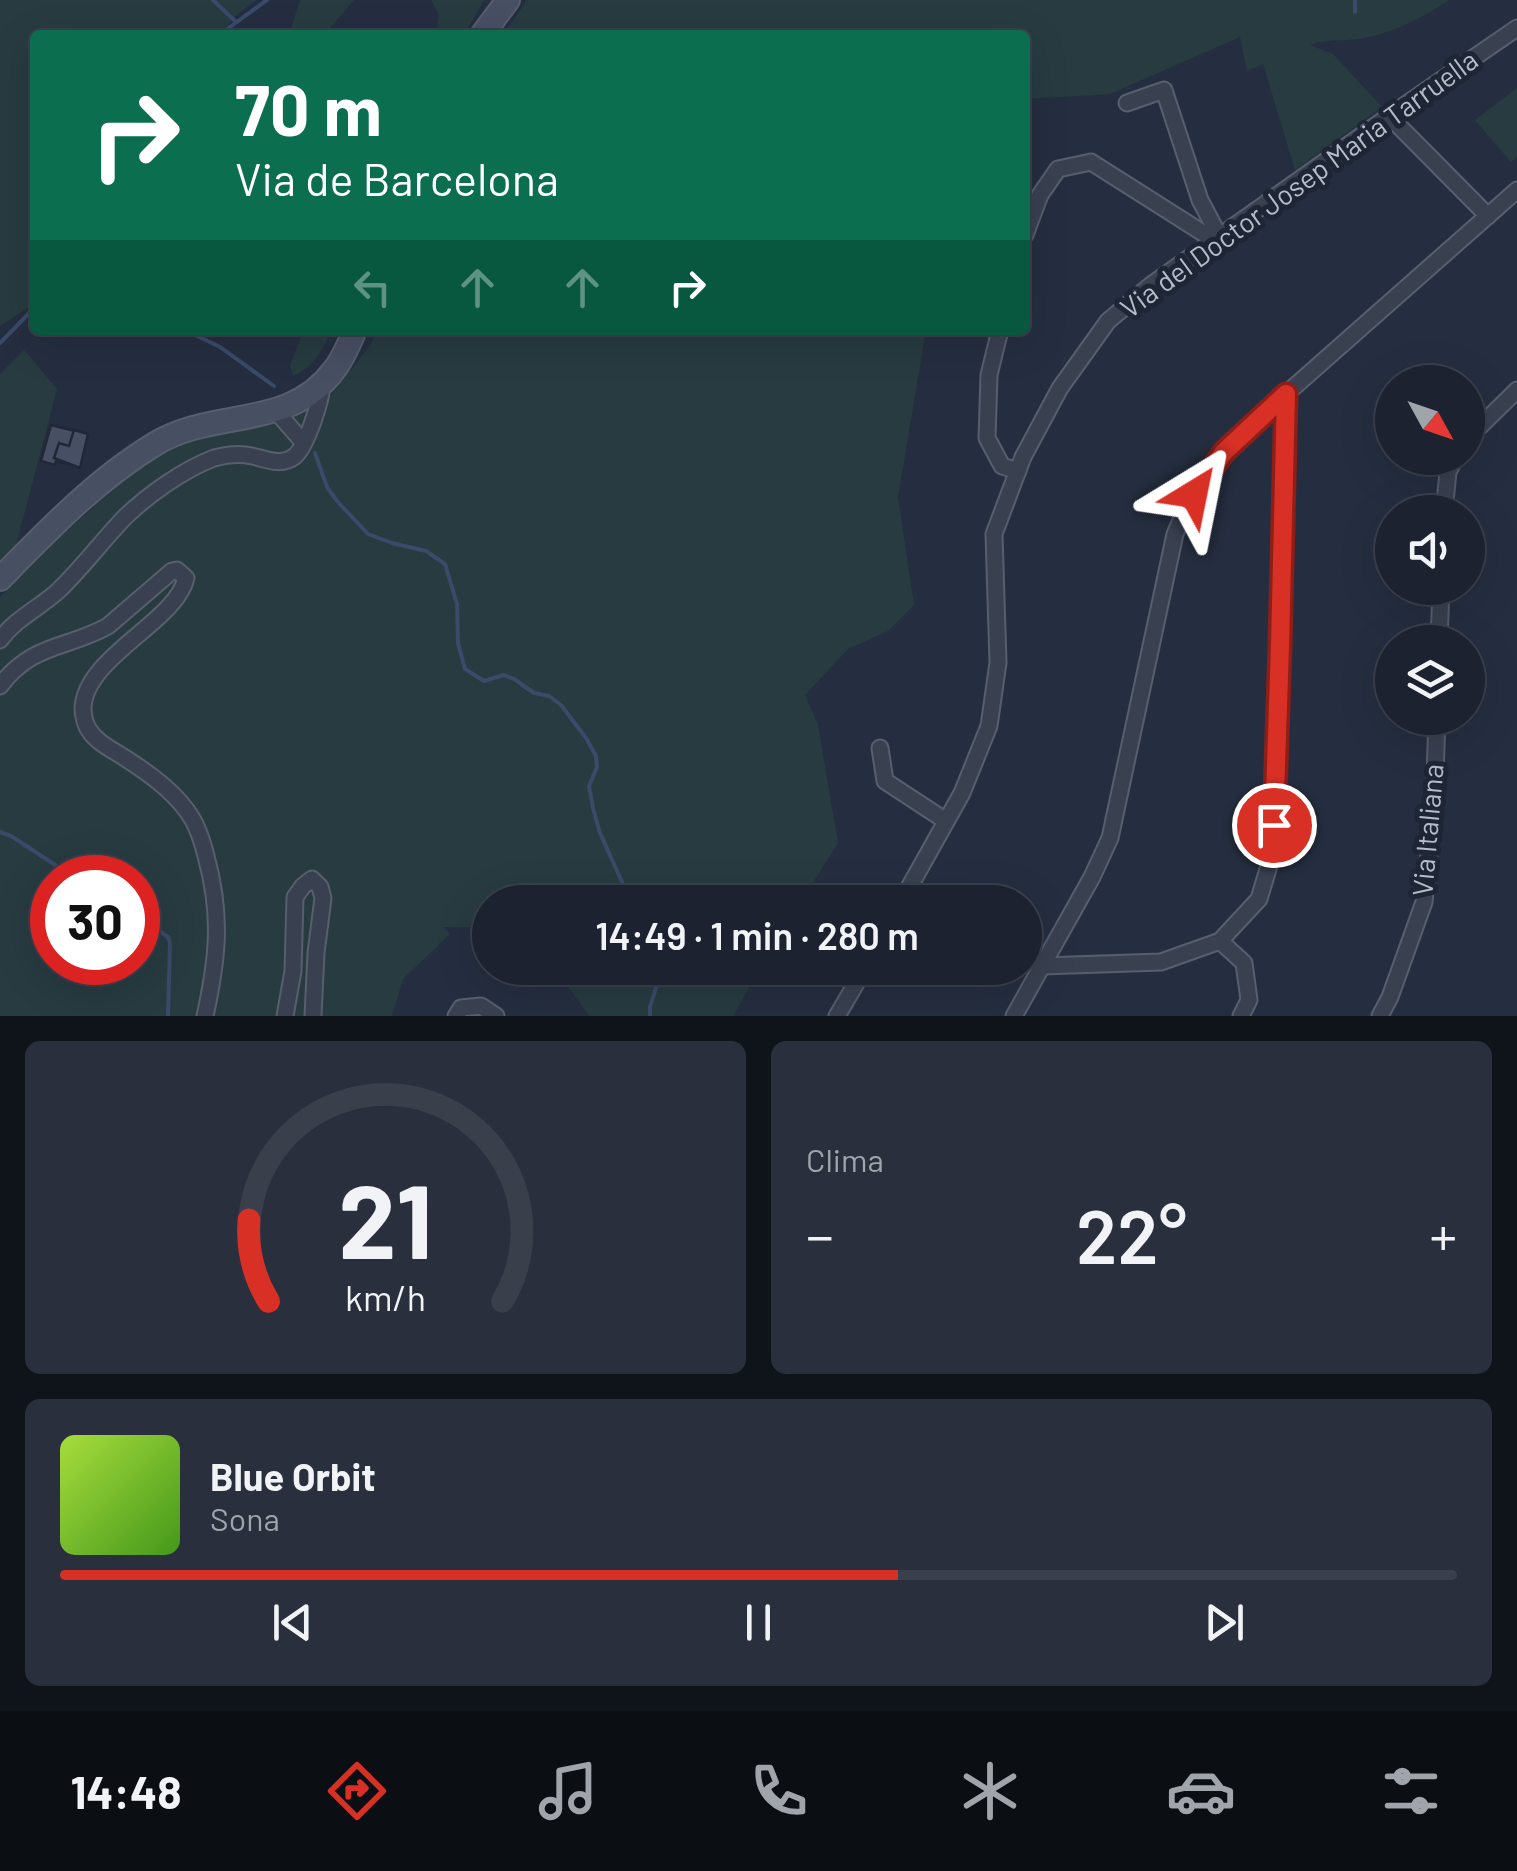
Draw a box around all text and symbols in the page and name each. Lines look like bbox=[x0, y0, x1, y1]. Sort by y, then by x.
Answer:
street label: Via del Doctor Josep Maria Tarruella bbox=[1113, 42, 1484, 324]
text: 70 m bbox=[235, 66, 382, 150]
icon: right bbox=[70, 70, 200, 200]
text: Via de Barcelona bbox=[235, 151, 559, 205]
icon: left bbox=[345, 260, 400, 315]
icon: ahead bbox=[450, 260, 505, 315]
icon: ahead bbox=[555, 260, 610, 315]
icon: right bbox=[660, 260, 715, 315]
north arrow bbox=[1375, 365, 1485, 475]
map controls bbox=[1375, 365, 1485, 735]
position arrow bbox=[1142, 442, 1246, 546]
button: sound bbox=[1375, 495, 1485, 605]
button: layers bbox=[1375, 625, 1485, 735]
street label: Via Italiana bbox=[1404, 762, 1450, 897]
pin bbox=[1232, 783, 1317, 868]
icon: arrive bbox=[1247, 798, 1302, 853]
speed limit sign: 30 bbox=[30, 855, 160, 985]
text: 14:49 · 1 min · 280 m bbox=[595, 912, 919, 958]
text: Clima bbox=[806, 1140, 884, 1178]
text: 21 bbox=[338, 1155, 433, 1280]
text: 22° bbox=[1076, 1189, 1187, 1279]
text: − bbox=[806, 1201, 834, 1267]
text: + bbox=[1429, 1201, 1457, 1267]
text: km/h bbox=[345, 1275, 426, 1318]
text: Blue Orbit bbox=[210, 1453, 376, 1499]
text: Sona bbox=[210, 1499, 280, 1537]
icon: previous bbox=[265, 1595, 320, 1650]
icon: pause bbox=[731, 1595, 786, 1650]
icon: next bbox=[1197, 1595, 1252, 1650]
icon: directions bbox=[322, 1756, 392, 1826]
icon: music bbox=[533, 1756, 603, 1826]
icon: phone bbox=[744, 1756, 814, 1826]
icon: climate bbox=[955, 1756, 1025, 1826]
icon: car bbox=[1166, 1756, 1236, 1826]
icon: filters bbox=[1376, 1756, 1446, 1826]
text: 14:48 bbox=[70, 1764, 182, 1818]

